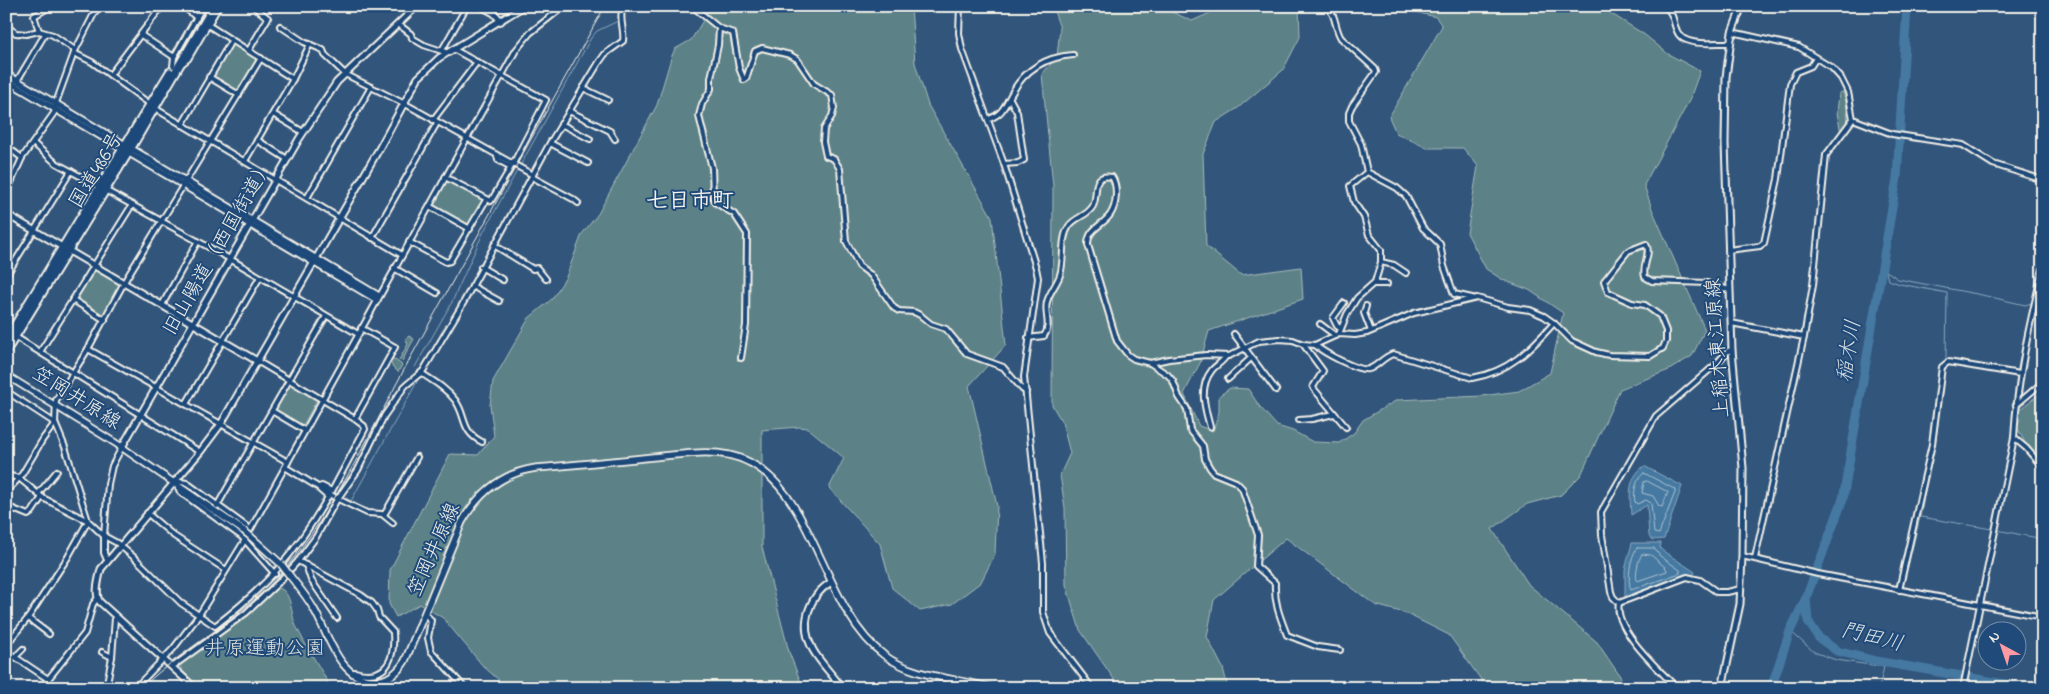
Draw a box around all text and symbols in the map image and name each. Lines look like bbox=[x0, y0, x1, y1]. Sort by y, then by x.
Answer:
street label: 国道486号 bbox=[63, 127, 131, 215]
street label: 旧山陽道（西国街道） bbox=[156, 154, 282, 342]
district label: 七日市町 bbox=[646, 186, 734, 218]
street label: 上稲木東江原線 bbox=[1700, 277, 1738, 419]
water label: 稲木川 bbox=[1830, 318, 1870, 384]
street label: 笠岡井原線 bbox=[26, 360, 126, 438]
street label: 笠岡井原線 bbox=[401, 498, 469, 602]
water label: 門田川 bbox=[1838, 616, 1906, 660]
north arrow bbox=[1976, 622, 2026, 672]
text: N bbox=[1984, 626, 2005, 648]
park label: 井原運動公園 bbox=[205, 635, 325, 664]

